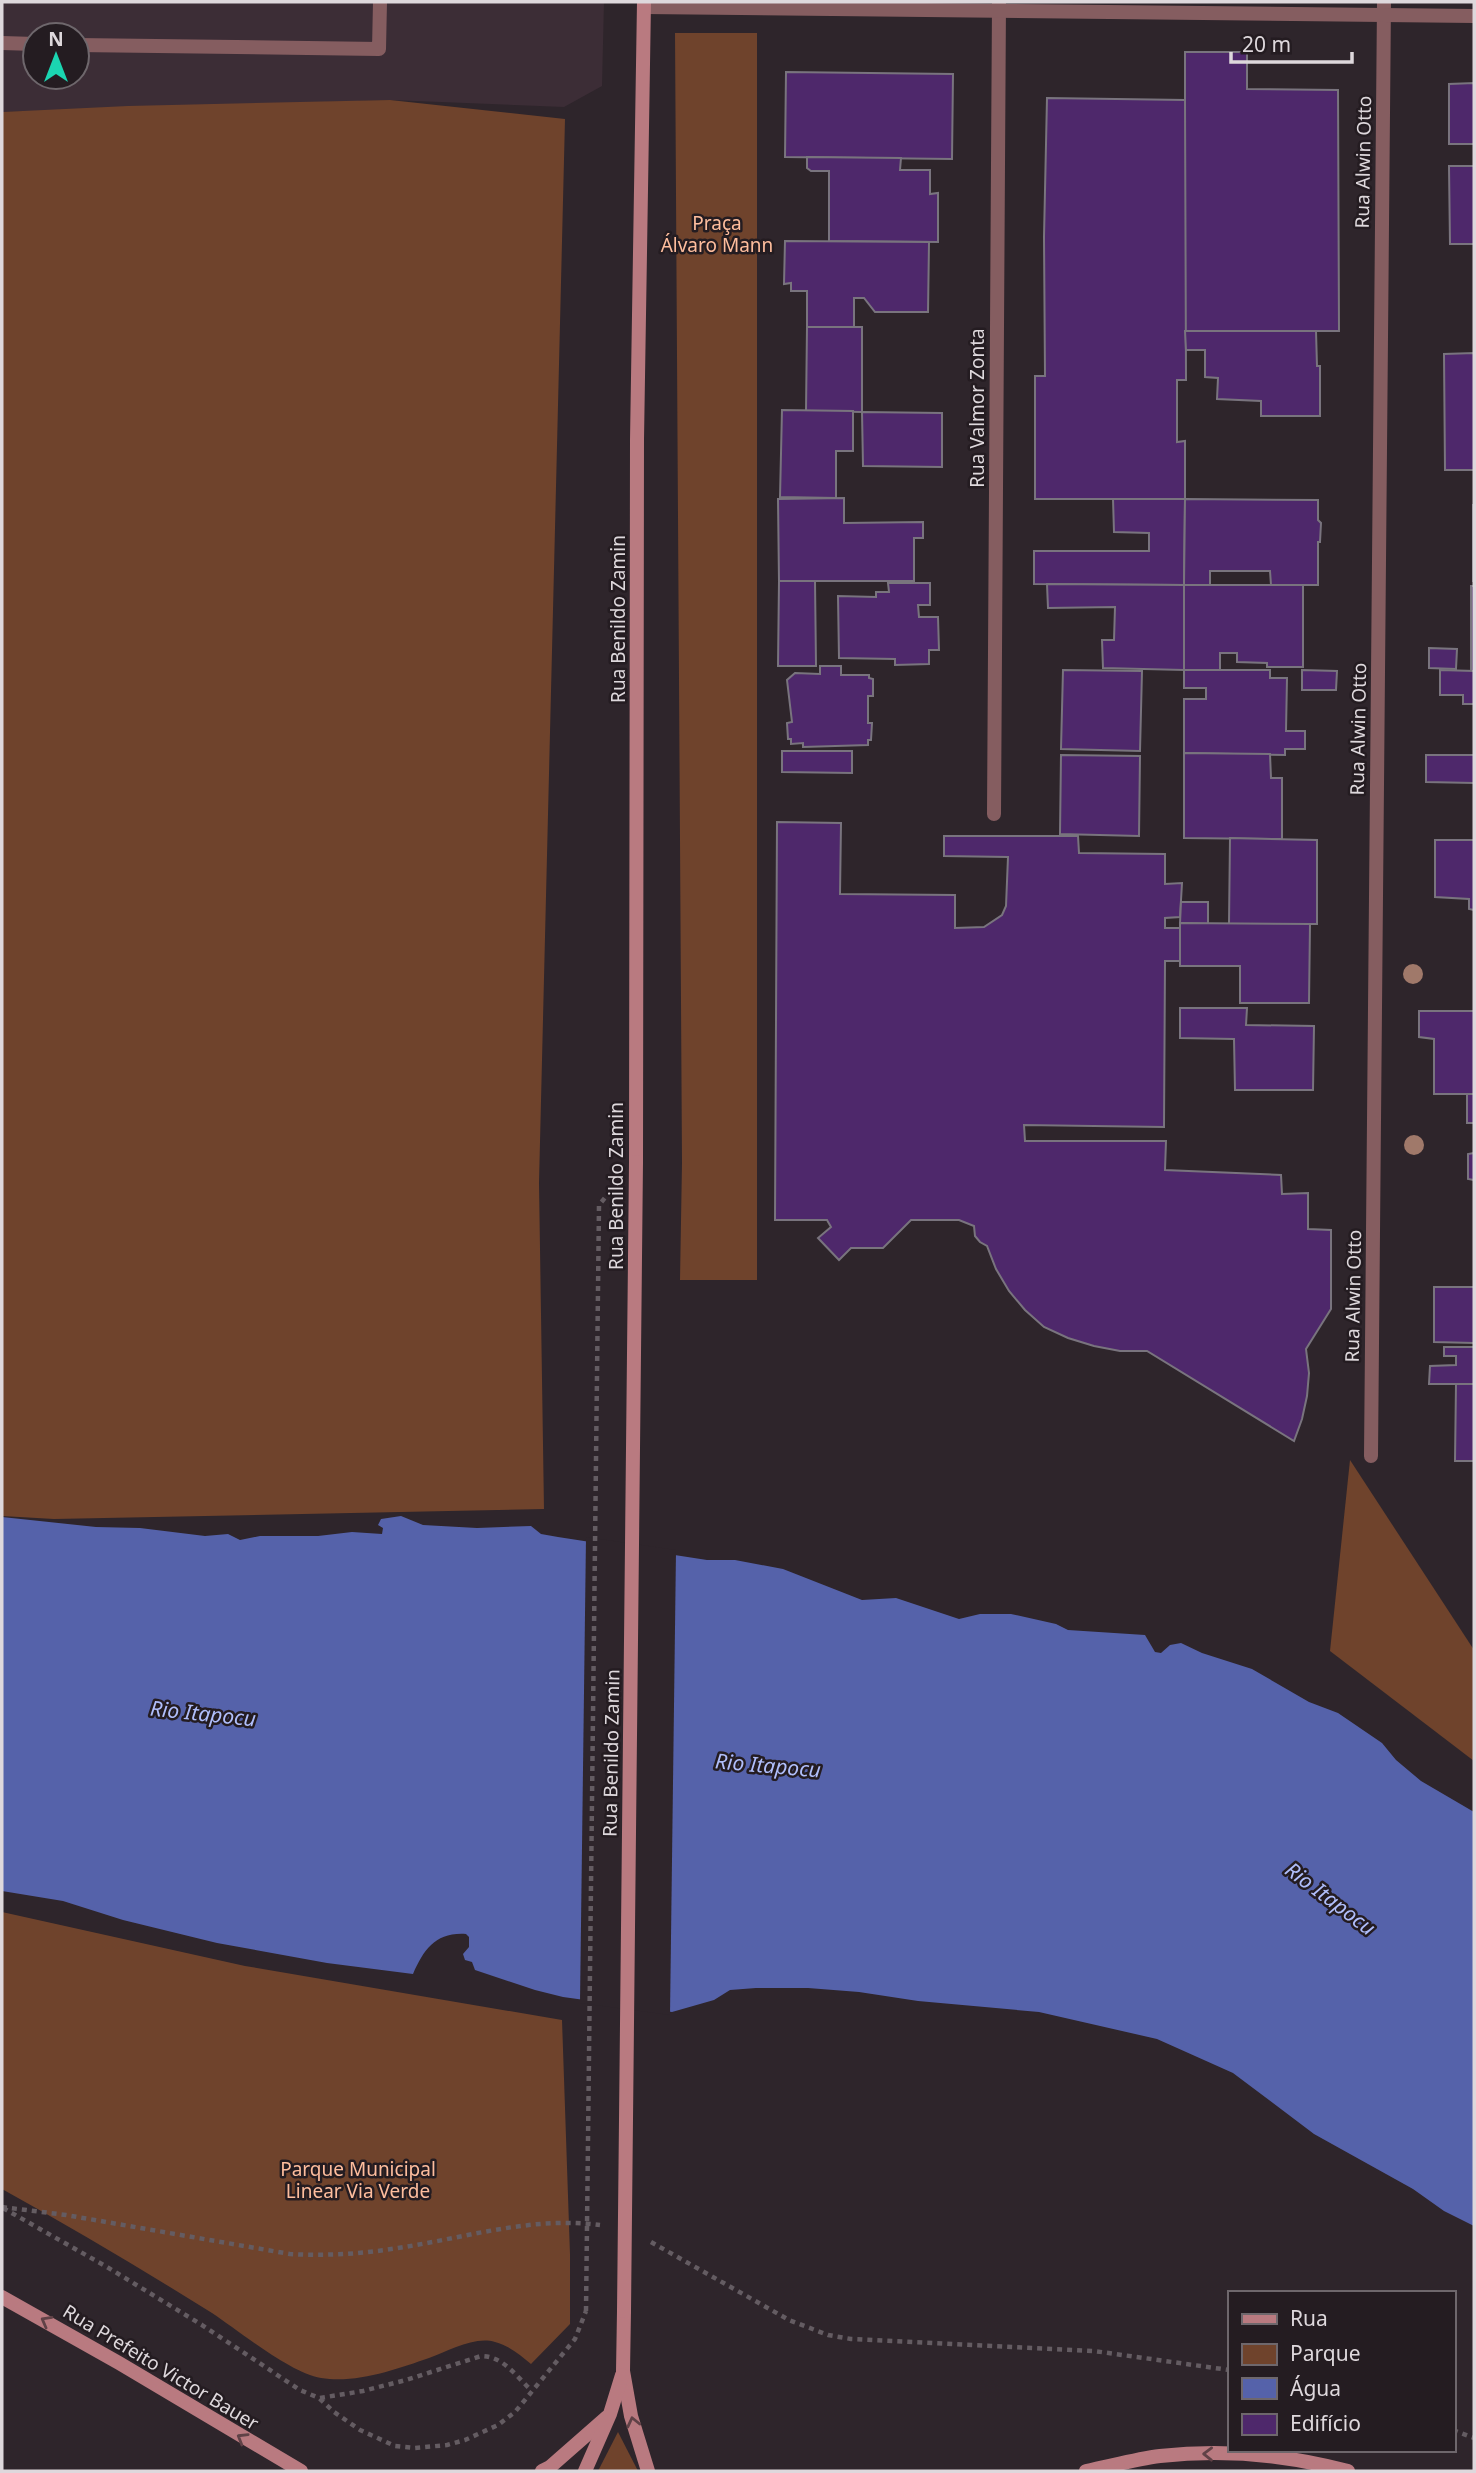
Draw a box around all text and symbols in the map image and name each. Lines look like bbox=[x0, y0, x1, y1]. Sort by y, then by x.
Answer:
north arrow bbox=[21, 21, 91, 91]
scale bar bbox=[1231, 21, 1352, 65]
text: N bbox=[48, 26, 64, 52]
text: 20 m bbox=[1242, 30, 1291, 58]
street label: Rua Alwin Otto bbox=[1349, 95, 1377, 229]
park label: Praça Álvaro Mann bbox=[661, 210, 773, 258]
street label: Rua Valmor Zonta bbox=[964, 328, 990, 488]
street label: Rua Benildo Zamin bbox=[605, 535, 631, 703]
street label: Rua Alwin Otto bbox=[1344, 662, 1372, 796]
street label: Rua Benildo Zamin bbox=[603, 1102, 629, 1270]
street label: Rua Alwin Otto bbox=[1339, 1229, 1367, 1363]
street label: Rua Benildo Zamin bbox=[597, 1669, 625, 1837]
water label: Rio Itapocu bbox=[149, 1694, 257, 1732]
water label: Rio Itapocu bbox=[714, 1746, 822, 1784]
water label: Rio Itapocu bbox=[1280, 1855, 1381, 1941]
park label: Parque Municipal Linear Via Verde bbox=[280, 2156, 436, 2204]
legend bbox=[1228, 2291, 1455, 2452]
street label: Rua Prefeito Victor Bauer bbox=[58, 2298, 264, 2436]
text: Rua bbox=[1290, 2304, 1328, 2332]
one-way arrow bbox=[41, 2316, 53, 2330]
text: Parque bbox=[1290, 2339, 1360, 2367]
text: Água bbox=[1290, 2374, 1341, 2402]
text: Edifício bbox=[1290, 2409, 1361, 2437]
one-way arrow bbox=[627, 2416, 641, 2428]
one-way arrow bbox=[236, 2433, 249, 2446]
one-way arrow bbox=[1202, 2446, 1213, 2461]

